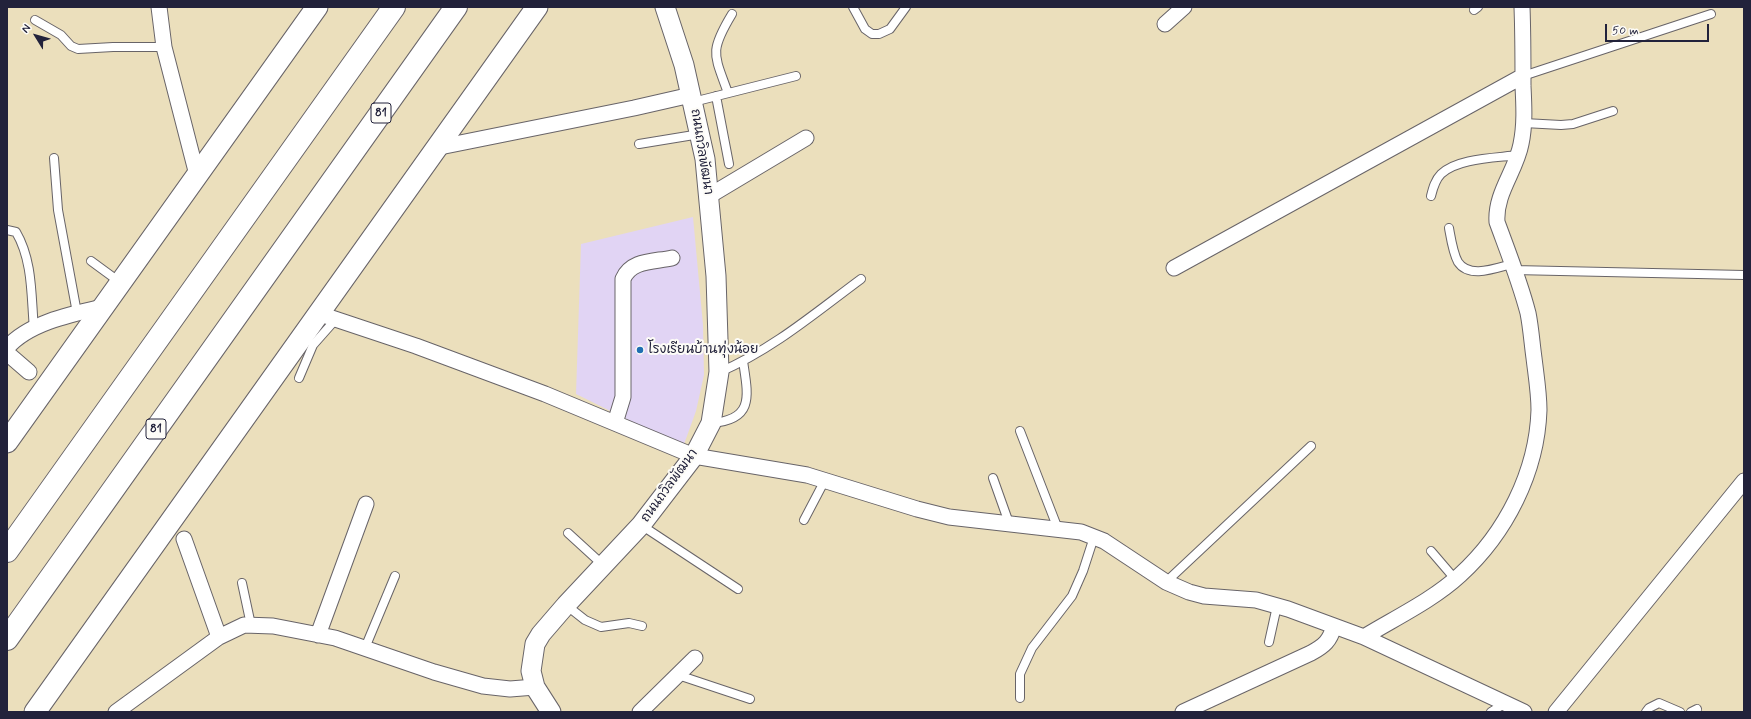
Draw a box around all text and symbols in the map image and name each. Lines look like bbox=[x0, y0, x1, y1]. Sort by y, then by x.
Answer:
north arrow bbox=[16, 16, 56, 56]
scale bar bbox=[1607, 16, 1711, 42]
text: N bbox=[19, 22, 34, 36]
text: 50 m bbox=[1612, 23, 1639, 39]
road number: 81 bbox=[371, 103, 391, 123]
street label: ถนนถวิลพัฒนา bbox=[687, 108, 715, 196]
place label: โรงเรียนบ้านทุ่งน้อย bbox=[648, 342, 758, 358]
marker: โรงเรียนบ้านทุ่งน้อย bbox=[635, 345, 645, 355]
road number: 81 bbox=[146, 419, 166, 439]
street label: ถนนถวิลพัฒนา bbox=[638, 446, 702, 526]

